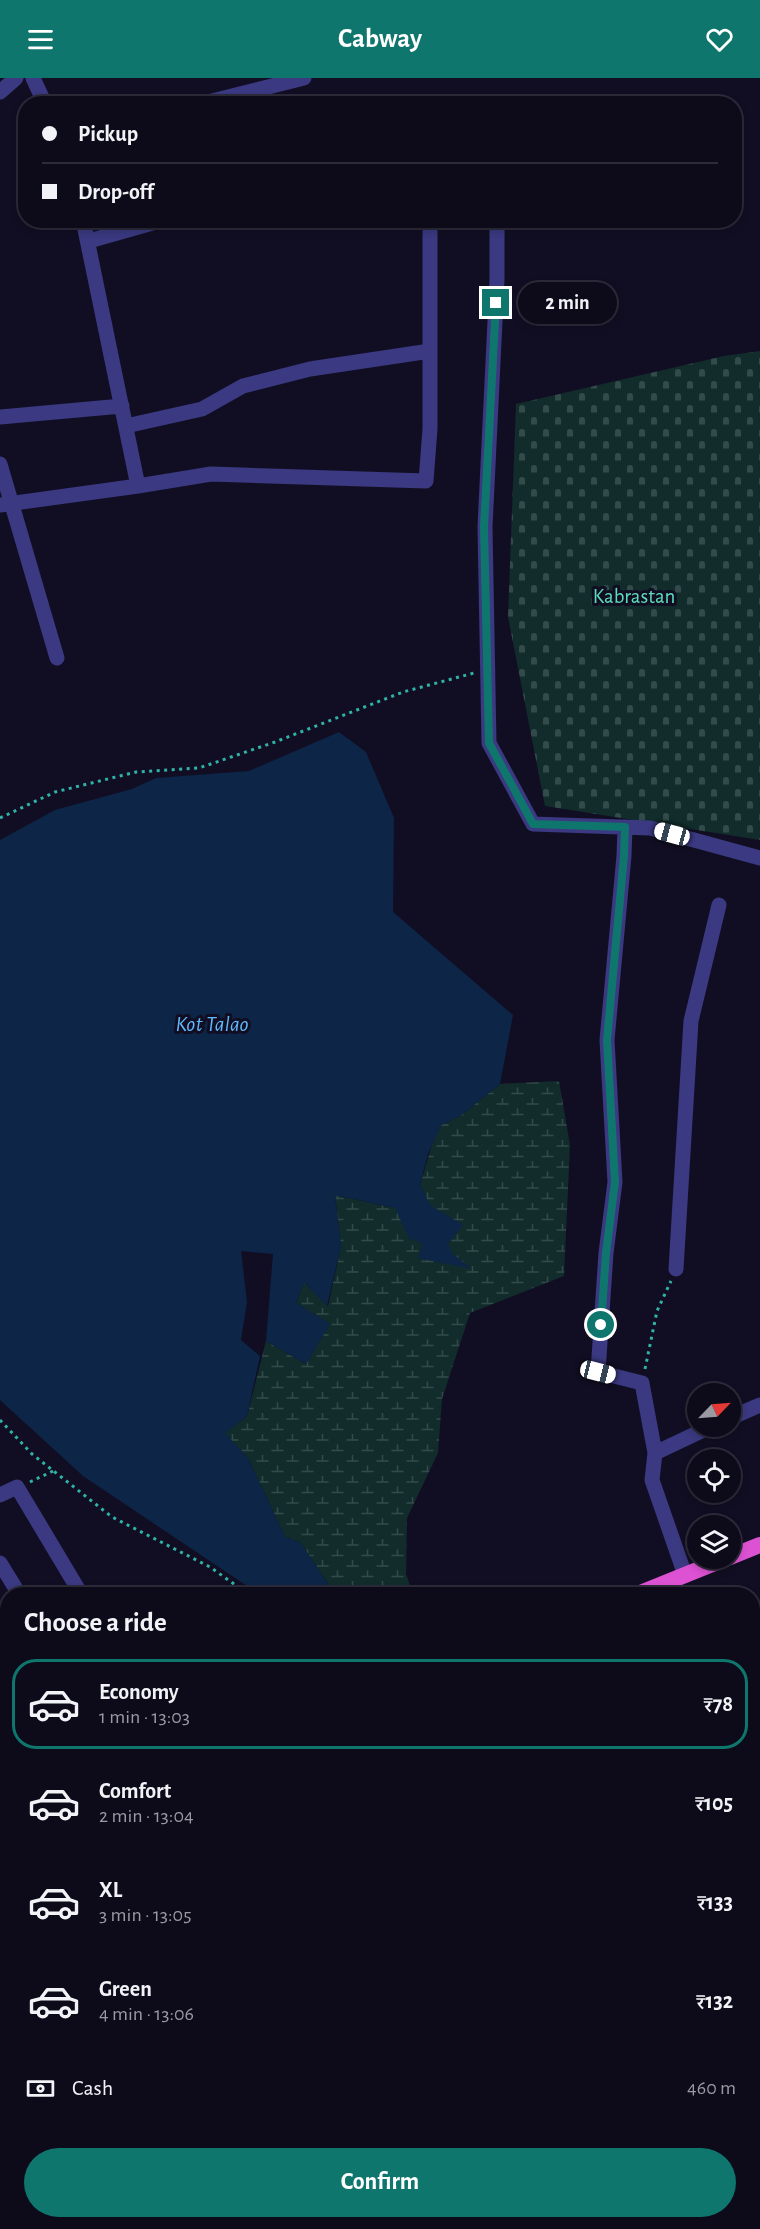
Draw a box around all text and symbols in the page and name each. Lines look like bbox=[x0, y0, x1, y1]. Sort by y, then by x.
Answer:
icon: menu bbox=[24, 23, 57, 56]
icon: heart bbox=[703, 23, 736, 56]
text: Cabway bbox=[338, 25, 422, 52]
text: Pickup bbox=[78, 123, 138, 145]
text: Drop-off bbox=[78, 181, 154, 203]
callout: 2 min bbox=[517, 282, 616, 324]
route end bbox=[482, 289, 509, 316]
text: 2 min bbox=[545, 293, 590, 313]
park label: Kabrastan bbox=[593, 586, 675, 607]
car bbox=[652, 821, 692, 847]
water label: Kot Talao bbox=[175, 1013, 249, 1035]
route start bbox=[587, 1311, 614, 1338]
car bbox=[578, 1359, 618, 1385]
north arrow bbox=[687, 1383, 741, 1437]
map controls bbox=[687, 1383, 741, 1569]
button: locate bbox=[687, 1449, 741, 1503]
button: layers bbox=[687, 1515, 741, 1569]
text: Choose a ride bbox=[24, 1609, 167, 1636]
icon: car bbox=[27, 1677, 81, 1731]
text: Economy bbox=[99, 1681, 179, 1703]
text: ₹78 bbox=[703, 1693, 733, 1715]
text: 1 min · 13:03 bbox=[99, 1707, 190, 1727]
icon: car bbox=[27, 1776, 81, 1830]
text: Comfort bbox=[99, 1780, 171, 1802]
text: ₹105 bbox=[695, 1792, 733, 1814]
text: 2 min · 13:04 bbox=[99, 1806, 194, 1826]
icon: car bbox=[27, 1875, 81, 1929]
text: XL bbox=[99, 1879, 122, 1901]
text: ₹133 bbox=[697, 1891, 733, 1913]
text: 3 min · 13:05 bbox=[99, 1905, 192, 1925]
icon: car bbox=[27, 1974, 81, 2028]
text: Green bbox=[99, 1978, 152, 2000]
text: ₹132 bbox=[696, 1990, 733, 2012]
text: 4 min · 13:06 bbox=[99, 2004, 194, 2024]
icon: cash bbox=[24, 2072, 57, 2105]
text: Cash bbox=[72, 2077, 113, 2099]
text: 460 m bbox=[687, 2078, 736, 2098]
button: Confirm bbox=[24, 2148, 736, 2217]

